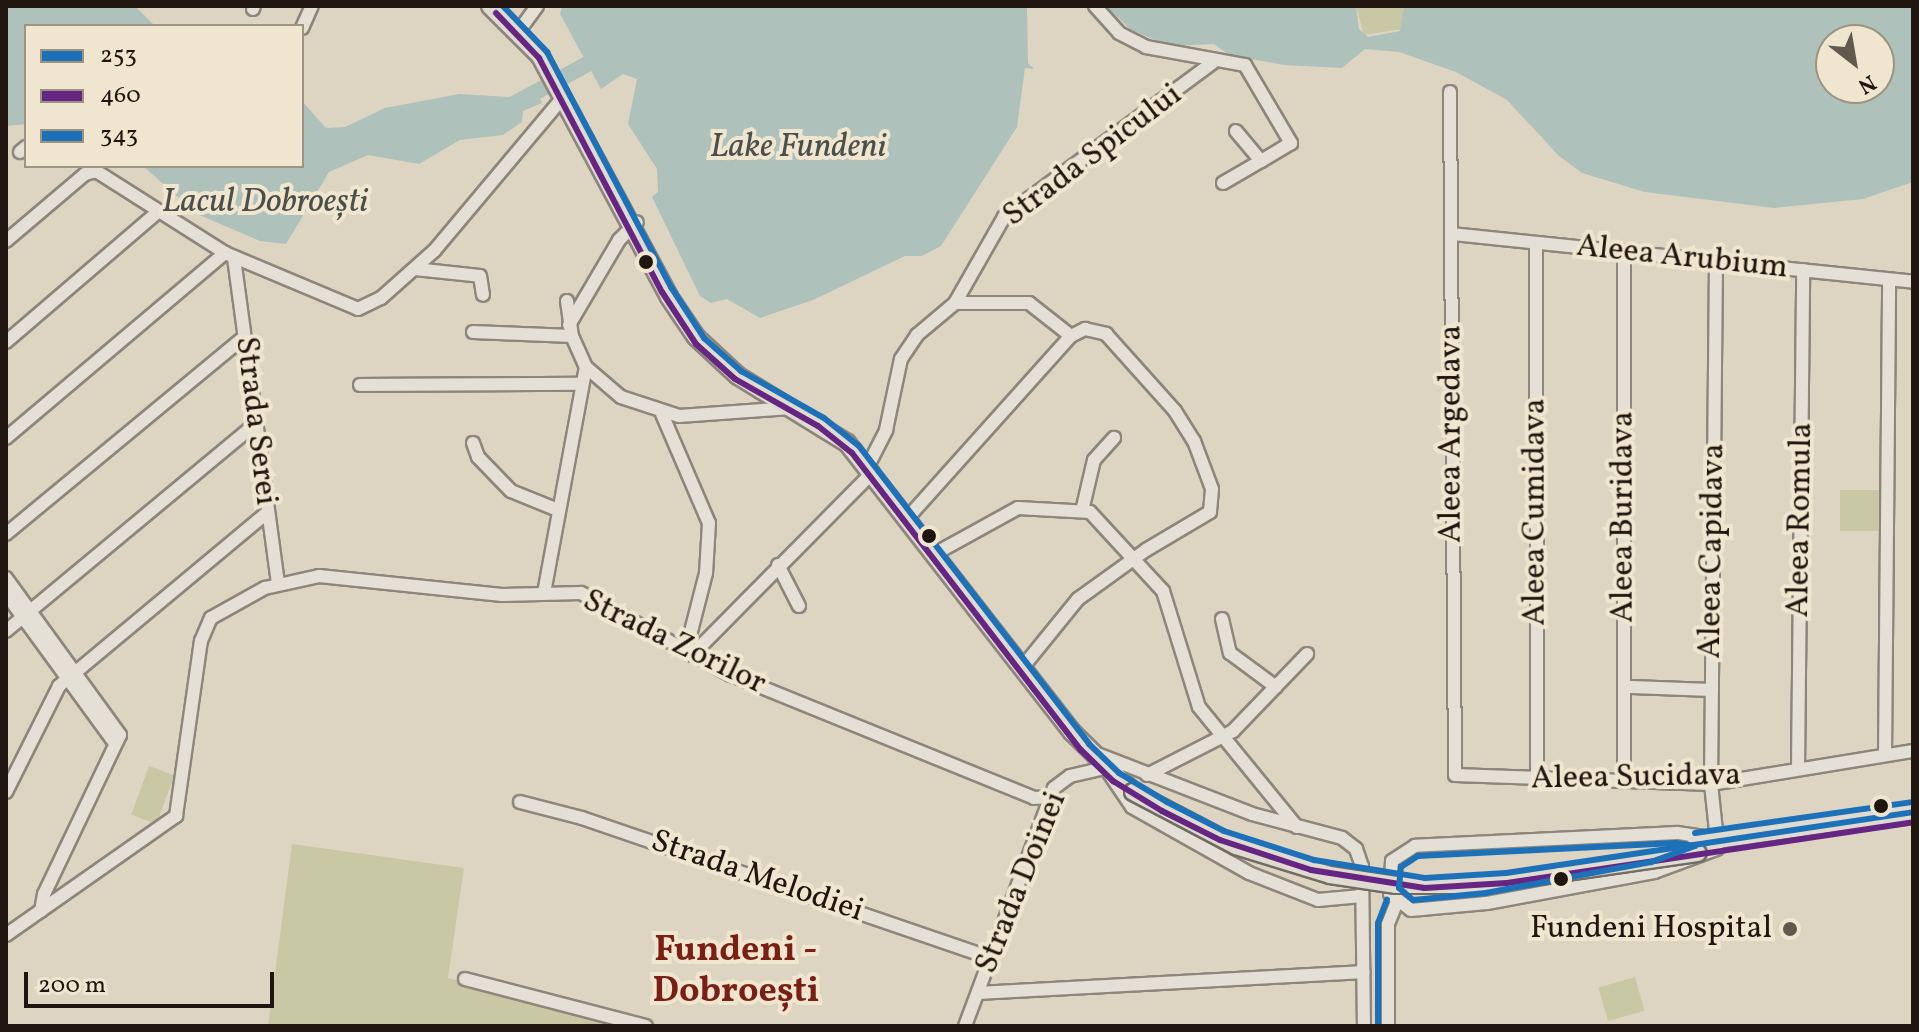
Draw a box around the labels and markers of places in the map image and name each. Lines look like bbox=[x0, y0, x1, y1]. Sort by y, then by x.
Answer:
unlabelled marker bbox=[638, 254, 654, 270]
unlabelled marker bbox=[921, 528, 937, 544]
unlabelled marker bbox=[1873, 798, 1889, 814]
unlabelled marker bbox=[1553, 871, 1569, 887]
place label: Fundeni Hospital bbox=[1530, 910, 1772, 948]
marker: Fundeni Hospital bbox=[1779, 918, 1801, 940]

